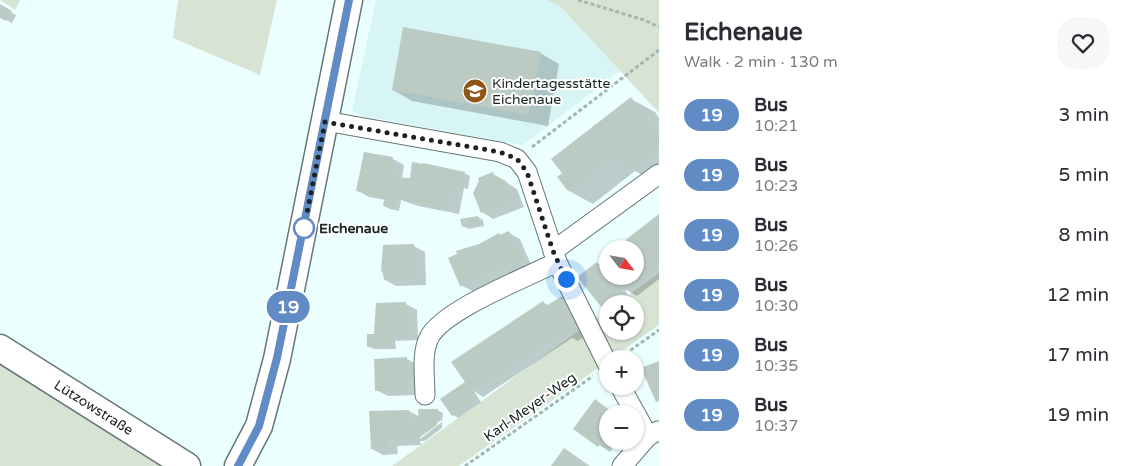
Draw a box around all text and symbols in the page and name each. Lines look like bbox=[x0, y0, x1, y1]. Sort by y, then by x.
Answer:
button: heart bbox=[1057, 17, 1109, 69]
text: Eichenaue bbox=[684, 18, 803, 47]
text: Walk · 2 min · 130 m bbox=[684, 52, 838, 72]
place label: Kindertagesstätte Eichenaue bbox=[492, 75, 611, 108]
school or university icon: Kindertagesstätte Eichenaue bbox=[462, 78, 488, 104]
text: Bus bbox=[754, 94, 788, 116]
text: 19 bbox=[700, 104, 723, 126]
text: 3 min bbox=[1058, 104, 1109, 126]
text: 10:21 bbox=[754, 116, 798, 136]
text: Bus bbox=[754, 154, 788, 176]
text: 19 bbox=[700, 164, 723, 186]
text: 5 min bbox=[1058, 164, 1109, 186]
text: 10:23 bbox=[754, 176, 798, 196]
text: Bus bbox=[754, 214, 788, 236]
marker: Eichenaue bbox=[293, 217, 315, 239]
place label: Eichenaue bbox=[319, 220, 388, 237]
text: 19 bbox=[700, 224, 723, 246]
text: 8 min bbox=[1058, 224, 1109, 246]
text: 10:26 bbox=[754, 236, 798, 256]
north arrow bbox=[599, 240, 644, 285]
map controls bbox=[599, 240, 644, 450]
your location bbox=[554, 267, 579, 292]
text: Bus bbox=[754, 274, 788, 296]
text: 19 bbox=[700, 284, 723, 306]
text: 12 min bbox=[1046, 284, 1109, 306]
line badge: 19 bbox=[266, 291, 310, 323]
button: locate bbox=[599, 295, 644, 340]
text: 19 bbox=[277, 296, 299, 318]
text: 10:30 bbox=[754, 296, 798, 316]
text: Bus bbox=[754, 334, 788, 356]
text: 19 bbox=[700, 344, 723, 366]
text: 17 min bbox=[1046, 344, 1109, 366]
button: + bbox=[599, 350, 644, 395]
text: 10:35 bbox=[754, 356, 798, 376]
street label: Karl-Meyer-Weg bbox=[481, 369, 579, 445]
street label: Lützowstraße bbox=[51, 376, 137, 439]
text: Bus bbox=[754, 394, 788, 416]
text: 19 bbox=[700, 404, 723, 426]
text: 19 min bbox=[1046, 404, 1109, 426]
button: − bbox=[599, 405, 644, 450]
text: 10:37 bbox=[754, 416, 798, 436]

